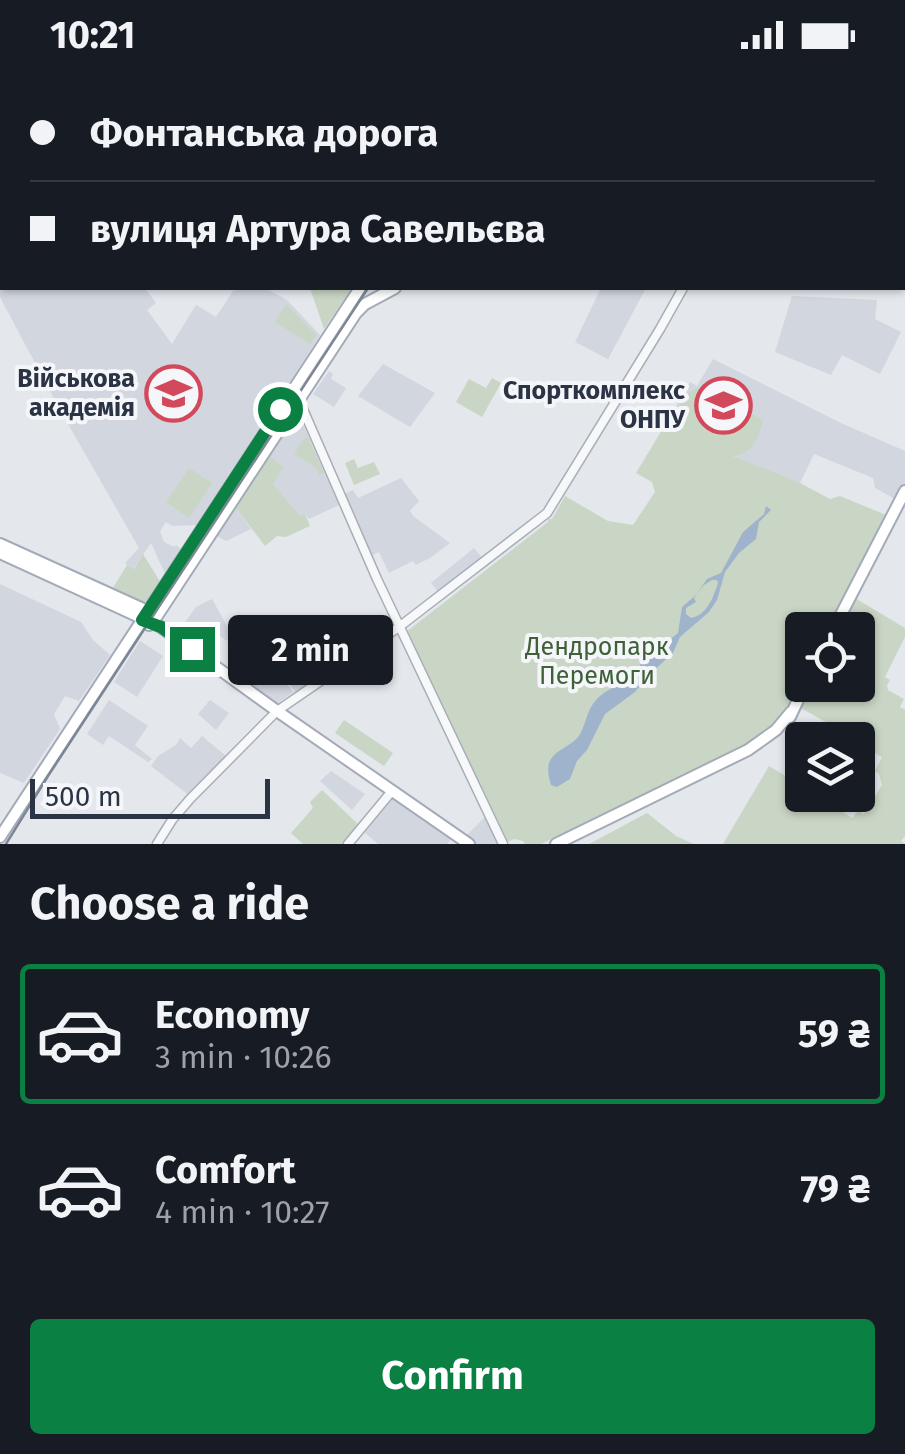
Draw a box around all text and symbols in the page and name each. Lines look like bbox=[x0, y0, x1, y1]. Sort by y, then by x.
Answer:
text: 10:21 bbox=[50, 12, 135, 58]
text: Фонтанська дорога bbox=[90, 110, 438, 156]
text: вулиця Артура Савельєва bbox=[90, 206, 546, 252]
school or university icon: Військова академія bbox=[144, 363, 204, 423]
place label: Військова академія bbox=[17, 364, 135, 423]
school or university icon: Спорткомплекс ОНПУ bbox=[694, 375, 754, 435]
place label: Спорткомплекс ОНПУ bbox=[503, 376, 686, 435]
route start bbox=[258, 387, 303, 432]
map controls bbox=[785, 612, 875, 812]
button: locate bbox=[785, 612, 875, 702]
callout: 2 min bbox=[227, 614, 392, 684]
route end bbox=[170, 627, 215, 672]
text: 2 min bbox=[271, 631, 350, 669]
park label: Дендропарк Перемоги bbox=[524, 632, 669, 691]
button: layers bbox=[785, 722, 875, 812]
scale bar bbox=[30, 774, 270, 818]
text: 500 m bbox=[45, 780, 122, 813]
text: Choose a ride bbox=[30, 877, 309, 931]
icon: car bbox=[35, 989, 125, 1079]
text: Economy bbox=[155, 992, 310, 1038]
text: 59 ₴ bbox=[798, 1011, 870, 1057]
text: 3 min · 10:26 bbox=[155, 1038, 332, 1076]
icon: car bbox=[35, 1144, 125, 1234]
text: Comfort bbox=[155, 1147, 296, 1193]
text: 79 ₴ bbox=[801, 1166, 870, 1212]
text: 4 min · 10:27 bbox=[155, 1193, 329, 1231]
button: Confirm bbox=[30, 1319, 875, 1434]

